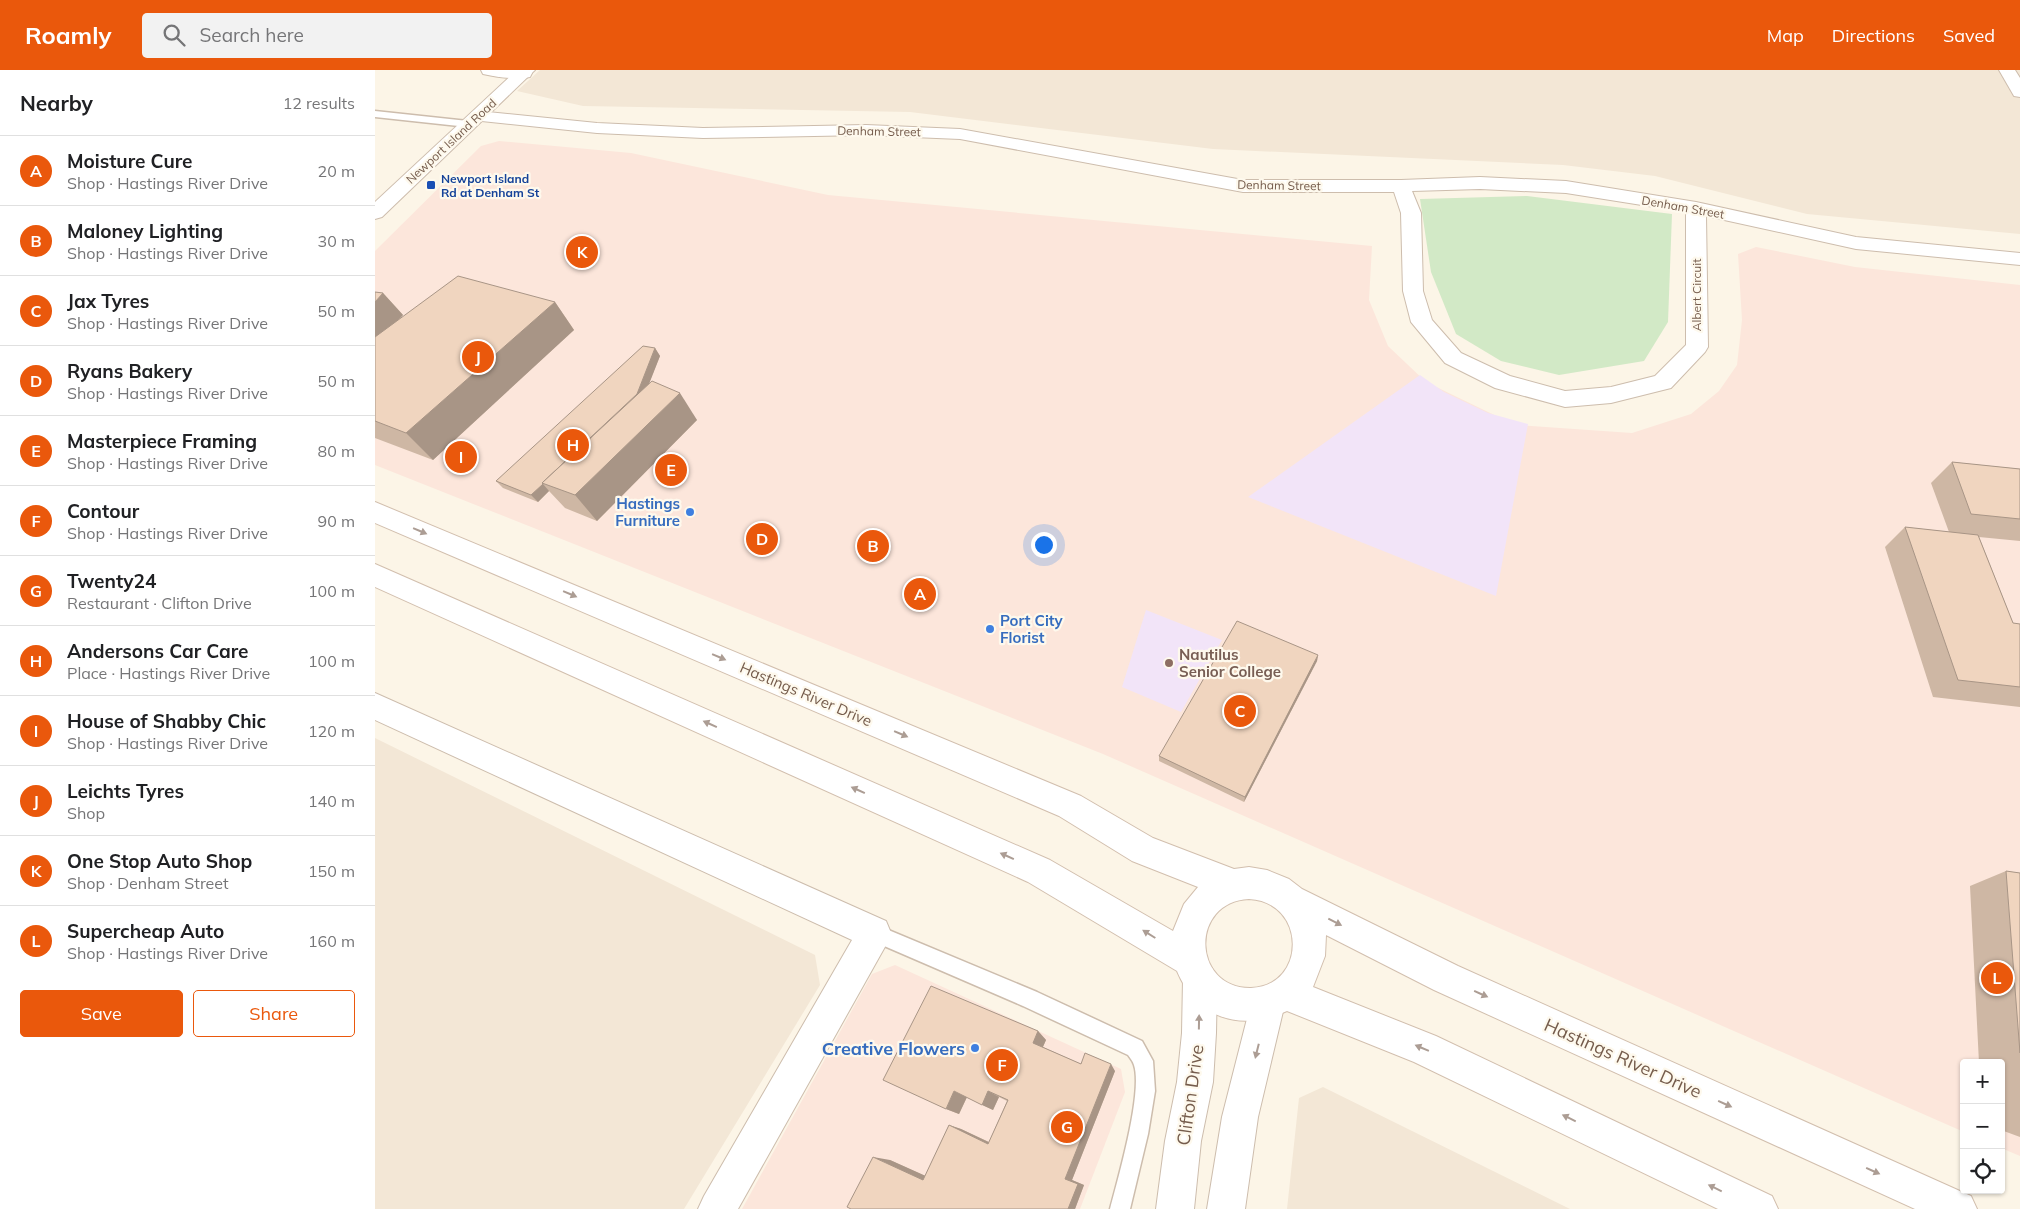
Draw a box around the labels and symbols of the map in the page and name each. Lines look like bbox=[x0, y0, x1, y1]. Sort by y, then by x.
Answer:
street label: Newport Island Road bbox=[403, 95, 499, 187]
street label: Denham Street bbox=[837, 123, 921, 139]
place label: Newport Island Rd at Denham St bbox=[441, 171, 540, 200]
street label: Denham Street bbox=[1237, 177, 1321, 193]
marker: Newport Island Rd at Denham St bbox=[425, 179, 437, 191]
street label: Denham Street bbox=[1641, 192, 1725, 222]
pin: K bbox=[566, 233, 598, 271]
street label: Albert Circuit bbox=[1689, 259, 1704, 331]
pin: J bbox=[462, 338, 494, 376]
pin: H bbox=[557, 426, 589, 464]
pin: I bbox=[445, 438, 477, 476]
pin: E bbox=[655, 451, 687, 489]
place label: Hastings Furniture bbox=[615, 494, 680, 530]
marker: Hastings Furniture bbox=[684, 506, 696, 518]
pin: D bbox=[746, 520, 778, 558]
one-way arrow bbox=[413, 527, 427, 535]
pin: B bbox=[857, 527, 889, 565]
your location bbox=[1031, 532, 1057, 558]
pin: A bbox=[904, 575, 936, 613]
one-way arrow bbox=[562, 590, 577, 598]
place label: Port City Florist bbox=[1000, 611, 1064, 647]
marker: Port City Florist bbox=[984, 623, 996, 635]
place label: Nautilus Senior College bbox=[1179, 645, 1281, 681]
one-way arrow bbox=[712, 654, 726, 662]
marker: Nautilus Senior College bbox=[1163, 657, 1175, 669]
street label: Hastings River Drive bbox=[737, 658, 875, 730]
pin: C bbox=[1224, 692, 1256, 730]
one-way arrow bbox=[703, 720, 717, 728]
one-way arrow bbox=[894, 731, 908, 739]
one-way arrow bbox=[851, 786, 865, 794]
one-way arrow bbox=[1000, 852, 1014, 860]
one-way arrow bbox=[1328, 918, 1342, 926]
one-way arrow bbox=[1143, 930, 1156, 939]
pin: L bbox=[1981, 959, 2013, 997]
one-way arrow bbox=[1474, 990, 1488, 998]
street label: Hastings River Drive bbox=[1541, 1013, 1705, 1103]
one-way arrow bbox=[1195, 1014, 1203, 1030]
place label: Creative Flowers bbox=[822, 1037, 965, 1060]
marker: Creative Flowers bbox=[969, 1042, 981, 1054]
street label: Clifton Drive bbox=[1172, 1043, 1208, 1147]
one-way arrow bbox=[1253, 1043, 1261, 1058]
one-way arrow bbox=[1415, 1043, 1429, 1051]
pin: F bbox=[986, 1046, 1018, 1084]
one-way arrow bbox=[1718, 1100, 1732, 1108]
pin: G bbox=[1051, 1108, 1083, 1146]
one-way arrow bbox=[1562, 1113, 1576, 1121]
one-way arrow bbox=[1866, 1167, 1880, 1175]
one-way arrow bbox=[1708, 1184, 1722, 1192]

